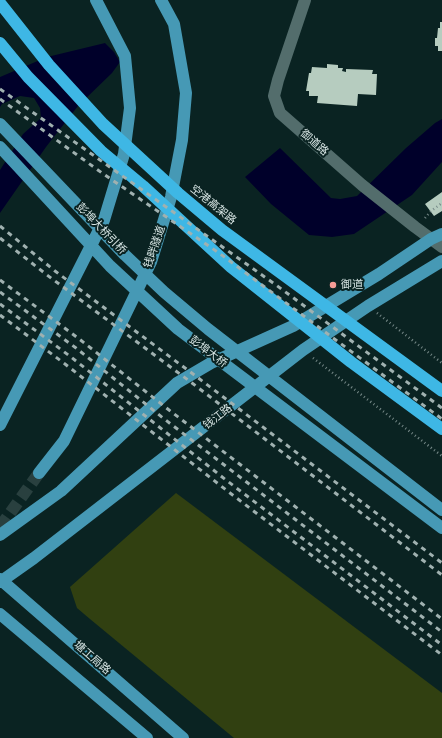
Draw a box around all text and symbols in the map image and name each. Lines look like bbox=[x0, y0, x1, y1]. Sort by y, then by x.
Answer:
street label: 御道路 bbox=[297, 127, 331, 159]
street label: 空港高架路 bbox=[187, 183, 239, 227]
street label: 彭埠大桥引桥 bbox=[73, 201, 129, 257]
street label: 钱畔隧道 bbox=[142, 224, 168, 270]
place label: 御道 bbox=[341, 278, 363, 292]
marker: 御道 bbox=[328, 280, 338, 290]
street label: 彭埠大桥 bbox=[186, 333, 230, 371]
street label: 钱江路 bbox=[201, 402, 235, 432]
street label: 塘工局路 bbox=[71, 639, 113, 677]

